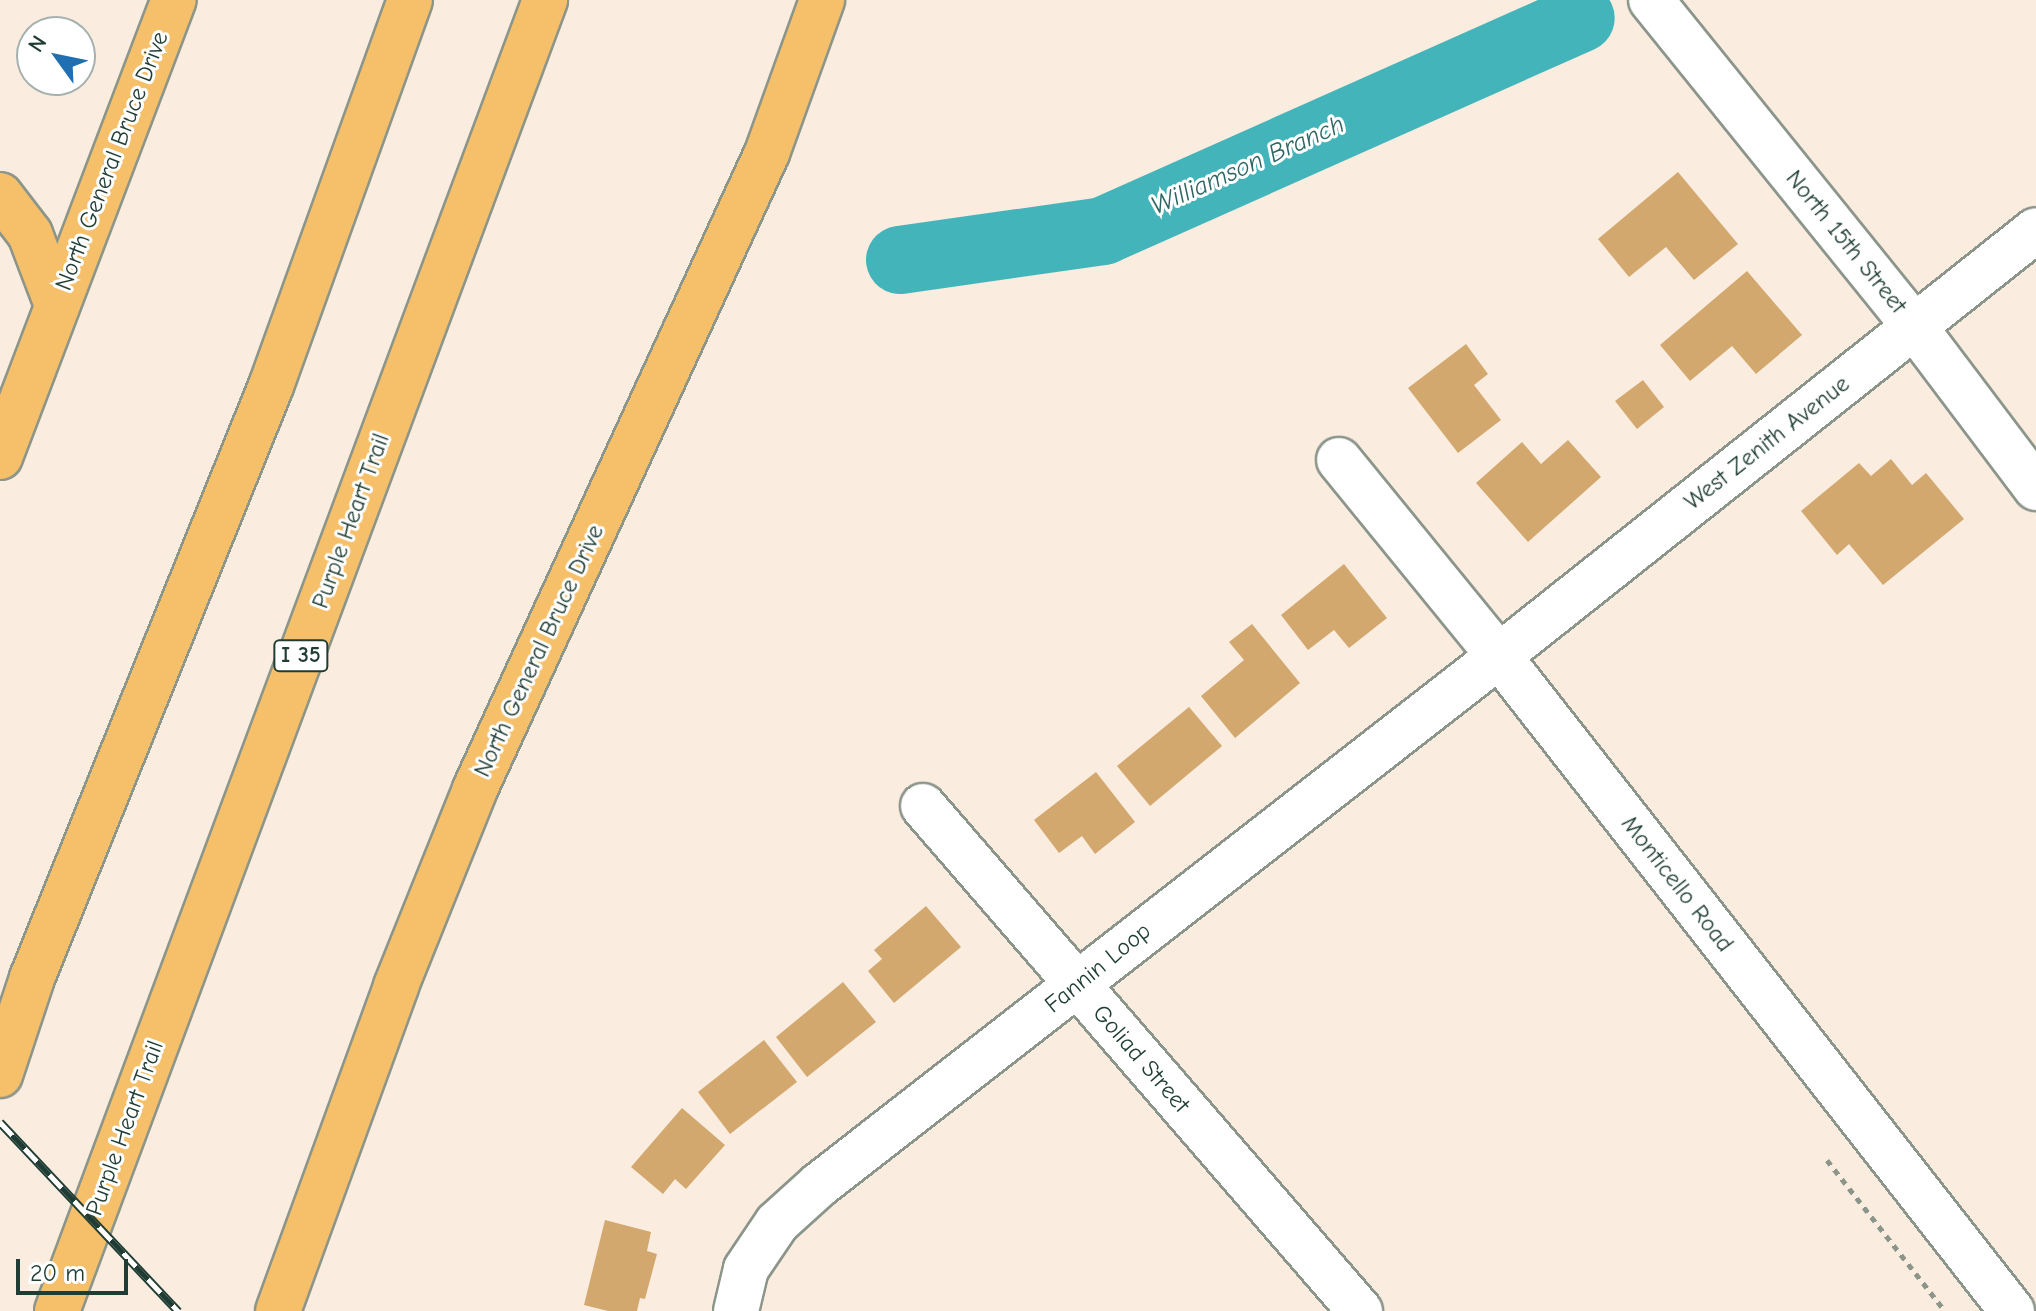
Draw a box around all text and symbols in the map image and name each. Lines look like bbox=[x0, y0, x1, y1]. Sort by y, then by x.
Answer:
north arrow bbox=[16, 16, 96, 96]
street label: North General Bruce Drive bbox=[49, 28, 175, 294]
text: N bbox=[23, 31, 52, 57]
water label: Williamson Branch bbox=[1147, 109, 1349, 223]
street label: North 15th Street bbox=[1779, 165, 1913, 319]
street label: West Zenith Avenue bbox=[1679, 370, 1855, 516]
street label: Purple Heart Trail bbox=[306, 430, 396, 612]
street label: North General Bruce Drive bbox=[468, 520, 610, 782]
road number: I 35 bbox=[273, 638, 329, 674]
street label: Monticello Road bbox=[1615, 810, 1739, 958]
street label: Fannin Loop bbox=[1039, 917, 1157, 1019]
street label: Goliad Street bbox=[1086, 999, 1196, 1119]
street label: Purple Heart Trail bbox=[80, 1037, 170, 1219]
scale bar bbox=[20, 1243, 132, 1293]
text: 20 m bbox=[30, 1259, 85, 1287]

